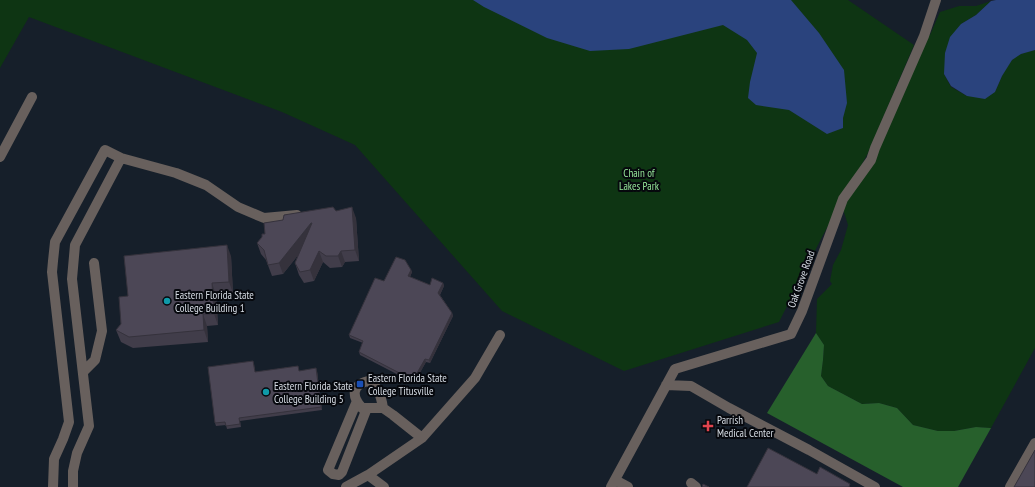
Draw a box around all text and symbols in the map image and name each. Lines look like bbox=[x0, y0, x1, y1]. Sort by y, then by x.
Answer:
park label: Chain of Lakes Park bbox=[619, 166, 660, 193]
street label: Oak Grove Road bbox=[784, 248, 818, 309]
place label: Eastern Florida State College Building 1 bbox=[175, 288, 254, 315]
marker: Eastern Florida State College Building 1 bbox=[162, 296, 172, 306]
place label: Eastern Florida State College Titusville bbox=[368, 371, 447, 398]
place label: Eastern Florida State College Building 5 bbox=[274, 379, 353, 406]
marker: Eastern Florida State College Titusville bbox=[355, 379, 365, 389]
marker: Eastern Florida State College Building 5 bbox=[261, 387, 271, 397]
place label: Parrish Medical Center bbox=[717, 413, 774, 440]
marker: Parrish Medical Center bbox=[702, 420, 714, 432]

